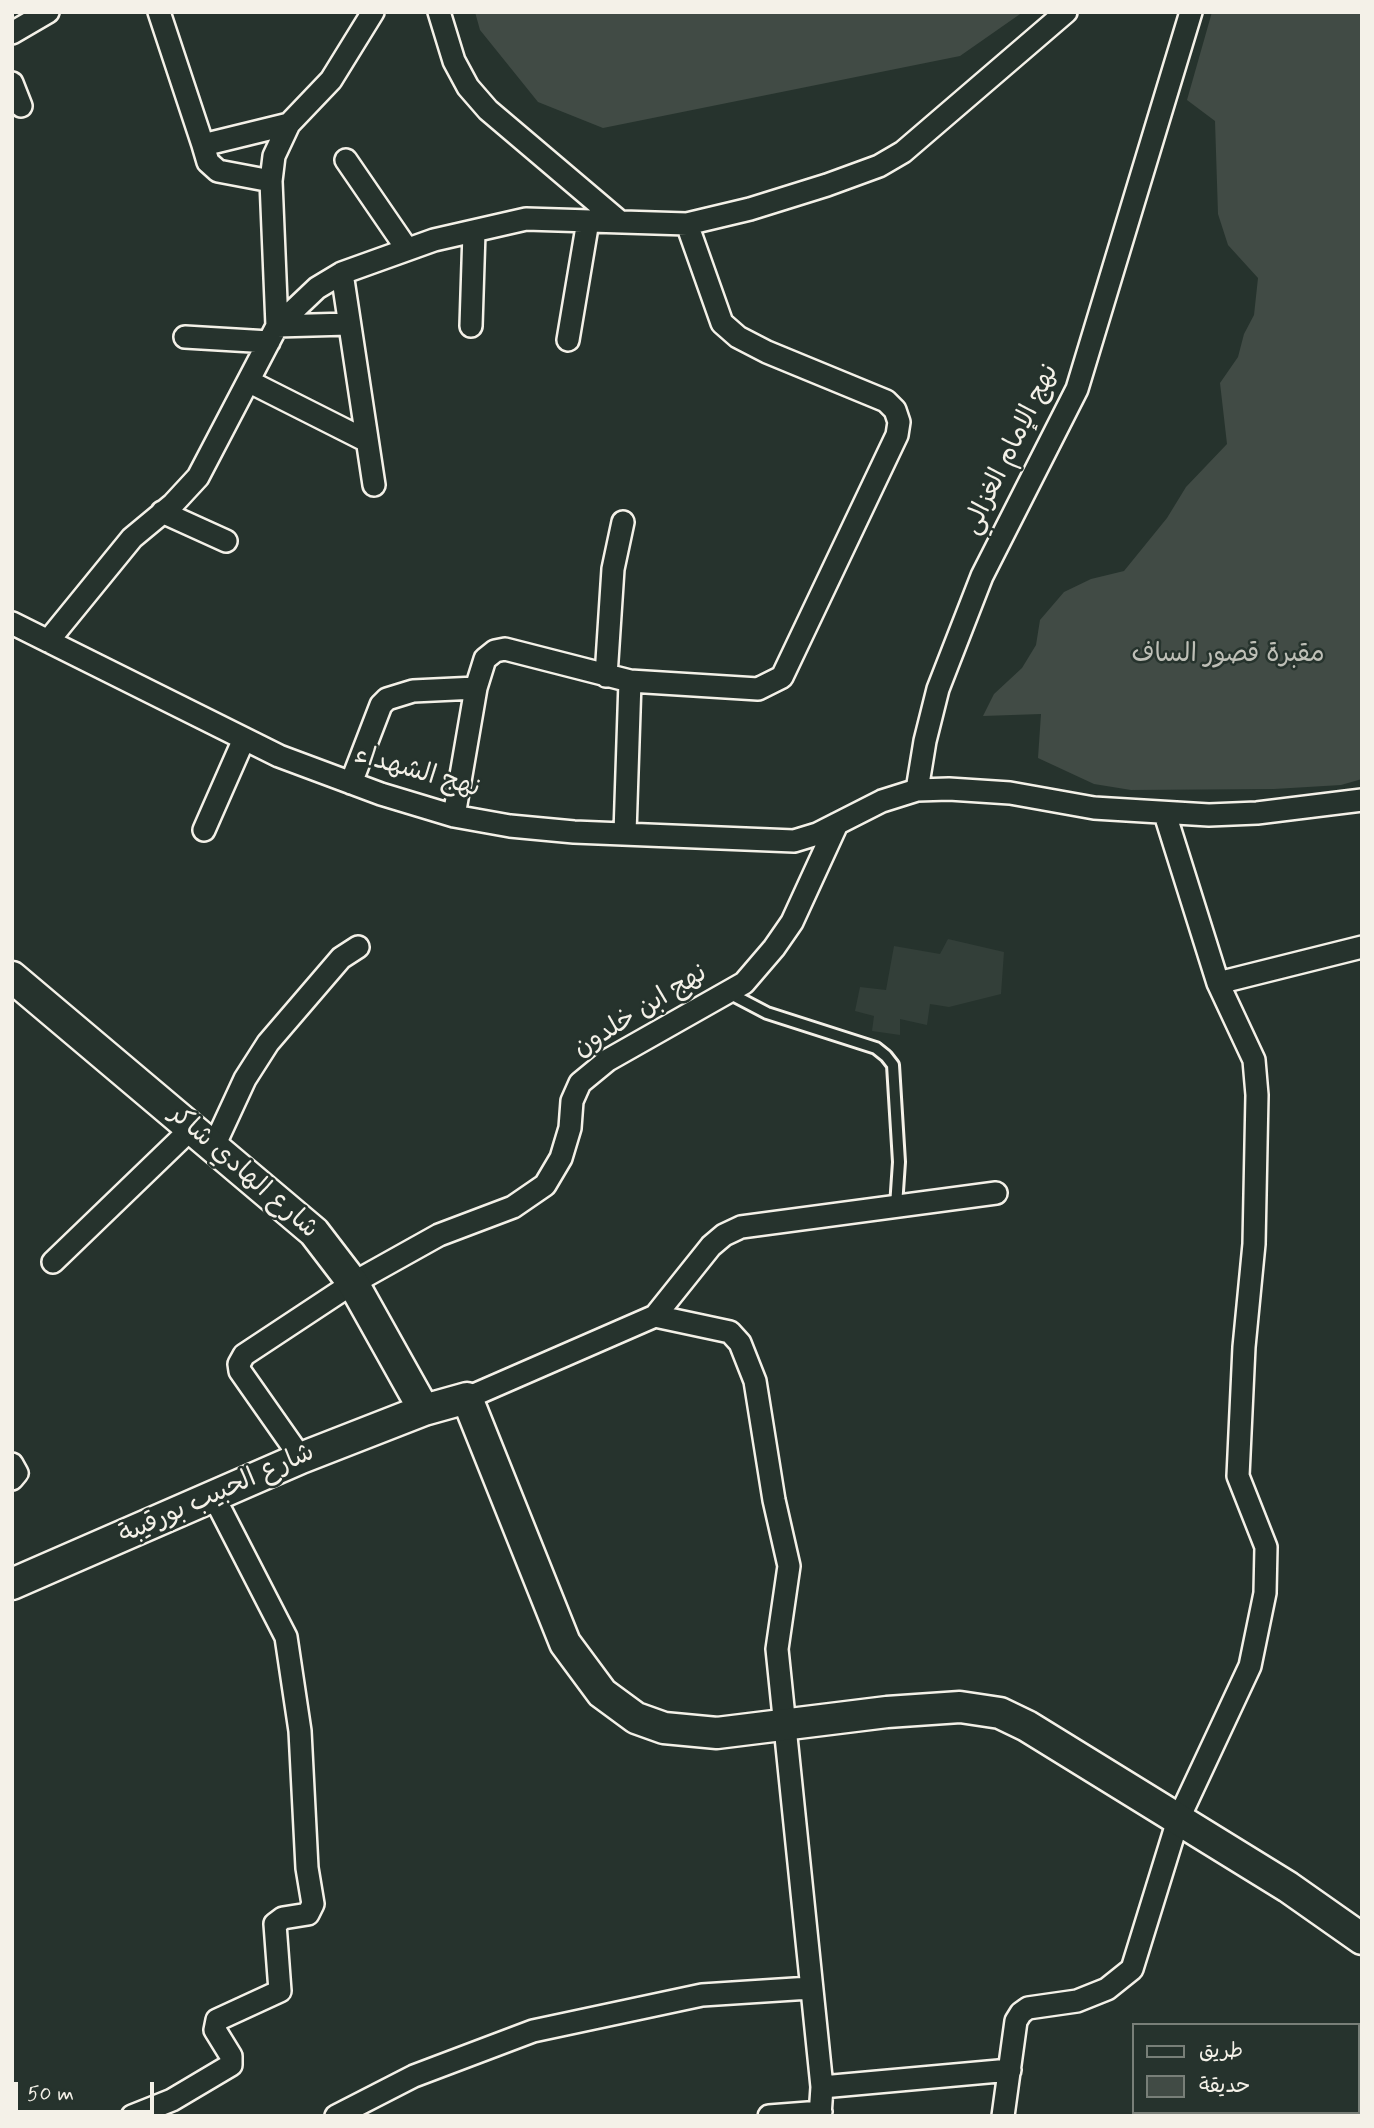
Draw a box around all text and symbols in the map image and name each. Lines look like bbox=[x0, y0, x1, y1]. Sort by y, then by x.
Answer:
street label: نهج الإمام الغزالي bbox=[957, 360, 1067, 540]
park label: مقبرة قصور الساف bbox=[1131, 640, 1325, 672]
street label: نهج الشهداء bbox=[351, 740, 483, 806]
street label: نهج ابن خلدون bbox=[568, 959, 714, 1065]
street label: شارع الهادي شاكر bbox=[162, 1100, 324, 1246]
street label: شارع الحبيب بورقيبة bbox=[115, 1438, 319, 1552]
legend bbox=[1132, 2023, 1360, 2114]
text: طريق bbox=[1199, 2037, 1243, 2065]
scale bar bbox=[18, 2068, 158, 2112]
text: حديقة bbox=[1199, 2072, 1250, 2100]
text: 50 m bbox=[27, 2080, 74, 2108]

